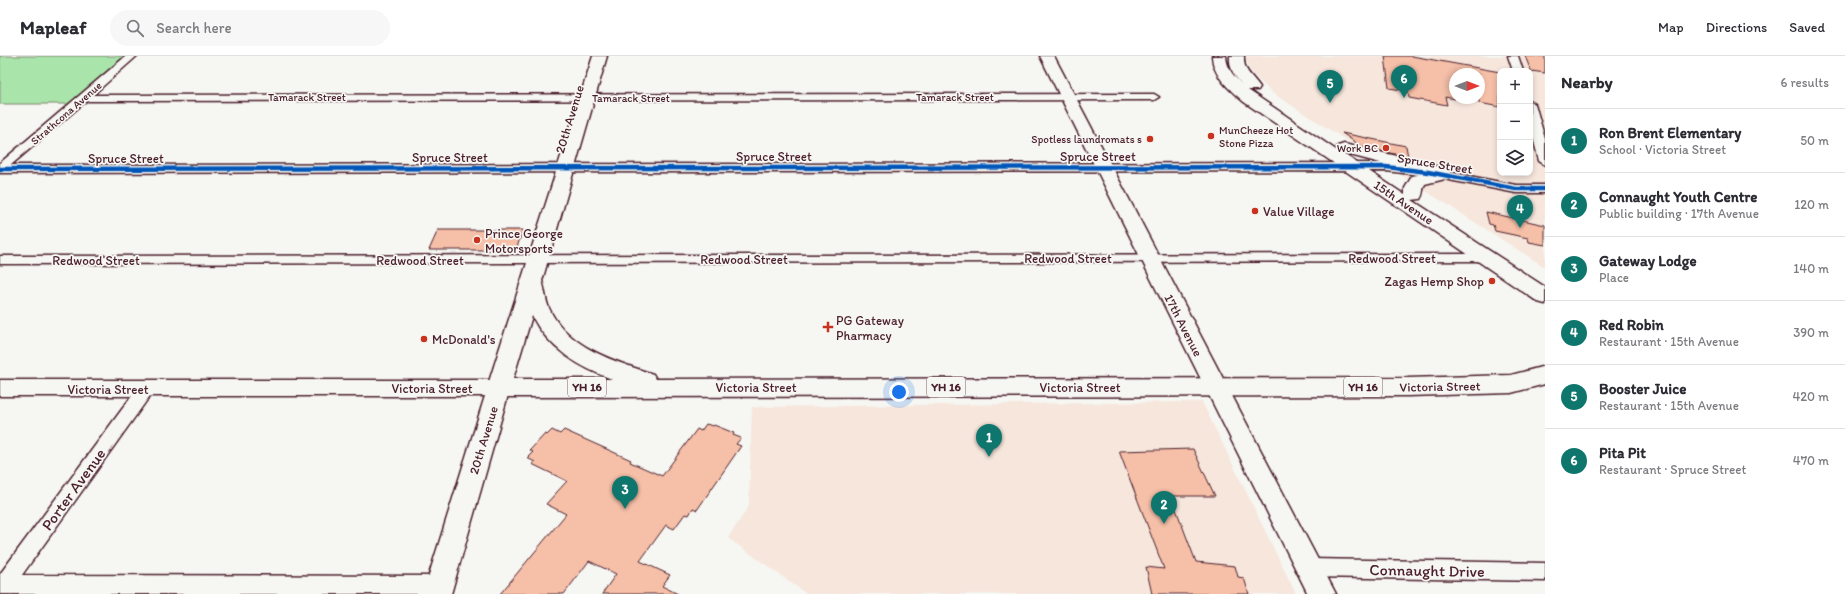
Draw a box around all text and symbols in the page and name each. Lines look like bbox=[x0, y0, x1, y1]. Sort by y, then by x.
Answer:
search box bbox=[110, 10, 390, 46]
text: Mapleaf bbox=[20, 16, 86, 39]
icon: search bbox=[124, 17, 146, 39]
text: Search here bbox=[156, 19, 232, 37]
text: Map bbox=[1658, 19, 1684, 36]
text: Directions bbox=[1706, 19, 1767, 36]
text: Saved bbox=[1789, 19, 1825, 36]
pin: 6 bbox=[1391, 65, 1417, 98]
north arrow bbox=[1449, 68, 1485, 104]
map controls bbox=[1497, 68, 1533, 176]
button: + bbox=[1497, 68, 1533, 104]
pin: 5 bbox=[1317, 70, 1343, 103]
text: Nearby bbox=[1561, 72, 1613, 92]
text: 6 results bbox=[1781, 75, 1829, 90]
street label: Strathcona Avenue bbox=[28, 79, 104, 148]
street label: 20th Avenue bbox=[552, 83, 587, 155]
street label: Tamarack Street bbox=[268, 91, 346, 104]
street label: Tamarack Street bbox=[916, 91, 994, 104]
street label: Tamarack Street bbox=[592, 92, 670, 105]
button: − bbox=[1497, 104, 1533, 140]
place label: MunCheeze Hot Stone Pizza bbox=[1219, 124, 1293, 150]
text: Ron Brent Elementary bbox=[1599, 124, 1741, 142]
marker: MunCheeze Hot Stone Pizza bbox=[1206, 131, 1216, 141]
place label: Spotless laundromats s bbox=[1031, 133, 1142, 146]
text: 1 bbox=[1571, 133, 1577, 148]
text: 50 m bbox=[1800, 133, 1829, 148]
marker: Spotless laundromats s bbox=[1145, 134, 1155, 144]
button: layers bbox=[1497, 140, 1533, 176]
place label: Work BC bbox=[1337, 142, 1378, 155]
text: School · Victoria Street bbox=[1599, 142, 1726, 157]
marker: Work BC bbox=[1381, 143, 1391, 153]
street label: Spruce Street bbox=[736, 149, 812, 164]
street label: Spruce Street bbox=[1060, 149, 1136, 164]
street label: Spruce Street bbox=[412, 150, 488, 165]
street label: Spruce Street bbox=[1396, 150, 1474, 177]
street label: Spruce Street bbox=[88, 151, 164, 166]
street label: 15th Avenue bbox=[1371, 177, 1436, 228]
text: Connaught Youth Centre bbox=[1599, 188, 1757, 206]
pin: 4 bbox=[1507, 195, 1533, 228]
text: 2 bbox=[1571, 197, 1577, 212]
text: 120 m bbox=[1794, 197, 1829, 212]
place label: Value Village bbox=[1263, 204, 1335, 219]
marker: Value Village bbox=[1250, 206, 1260, 216]
text: Public building · 17th Avenue bbox=[1599, 206, 1759, 221]
place label: Prince George Motorsports bbox=[485, 226, 563, 256]
marker: Prince George Motorsports bbox=[472, 235, 482, 245]
street label: Redwood Street bbox=[1024, 251, 1112, 266]
street label: Redwood Street bbox=[1348, 251, 1436, 266]
street label: Redwood Street bbox=[700, 252, 788, 267]
text: Gateway Lodge bbox=[1599, 252, 1697, 270]
street label: Redwood Street bbox=[52, 253, 140, 268]
street label: Redwood Street bbox=[376, 253, 464, 268]
text: 3 bbox=[1570, 261, 1578, 276]
text: 140 m bbox=[1793, 261, 1829, 276]
text: Place bbox=[1599, 270, 1629, 285]
place label: Zagas Hemp Shop bbox=[1385, 274, 1484, 289]
marker: Zagas Hemp Shop bbox=[1487, 276, 1497, 286]
street label: 17th Avenue bbox=[1161, 291, 1206, 359]
place label: PG Gateway Pharmacy bbox=[836, 313, 904, 343]
text: Red Robin bbox=[1599, 316, 1664, 334]
marker: PG Gateway Pharmacy bbox=[823, 322, 833, 332]
text: 4 bbox=[1570, 325, 1578, 340]
text: 390 m bbox=[1793, 325, 1829, 340]
place label: McDonald's bbox=[432, 332, 496, 347]
marker: McDonald's bbox=[419, 334, 429, 344]
text: Restaurant · 15th Avenue bbox=[1599, 334, 1739, 349]
road number: YH 16 bbox=[568, 377, 606, 397]
road number: YH 16 bbox=[927, 377, 965, 397]
road number: YH 16 bbox=[1344, 377, 1382, 397]
street label: Victoria Street bbox=[1399, 378, 1481, 395]
street label: Victoria Street bbox=[715, 380, 797, 395]
street label: Victoria Street bbox=[1039, 380, 1121, 395]
text: Booster Juice bbox=[1599, 380, 1686, 398]
street label: Victoria Street bbox=[391, 381, 473, 396]
street label: Victoria Street bbox=[67, 382, 149, 397]
your location bbox=[889, 382, 909, 402]
text: 5 bbox=[1571, 389, 1577, 404]
text: 420 m bbox=[1792, 389, 1829, 404]
text: Restaurant · 15th Avenue bbox=[1599, 398, 1739, 413]
street label: 20th Avenue bbox=[466, 404, 501, 476]
pin: 1 bbox=[976, 424, 1002, 457]
text: Pita Pit bbox=[1599, 444, 1646, 462]
street label: Porter Avenue bbox=[37, 445, 110, 534]
text: 6 bbox=[1571, 453, 1577, 468]
text: 470 m bbox=[1793, 453, 1829, 468]
text: Restaurant · Spruce Street bbox=[1599, 462, 1746, 477]
pin: 3 bbox=[612, 476, 638, 509]
pin: 2 bbox=[1151, 491, 1177, 524]
street label: Connaught Drive bbox=[1369, 560, 1485, 581]

